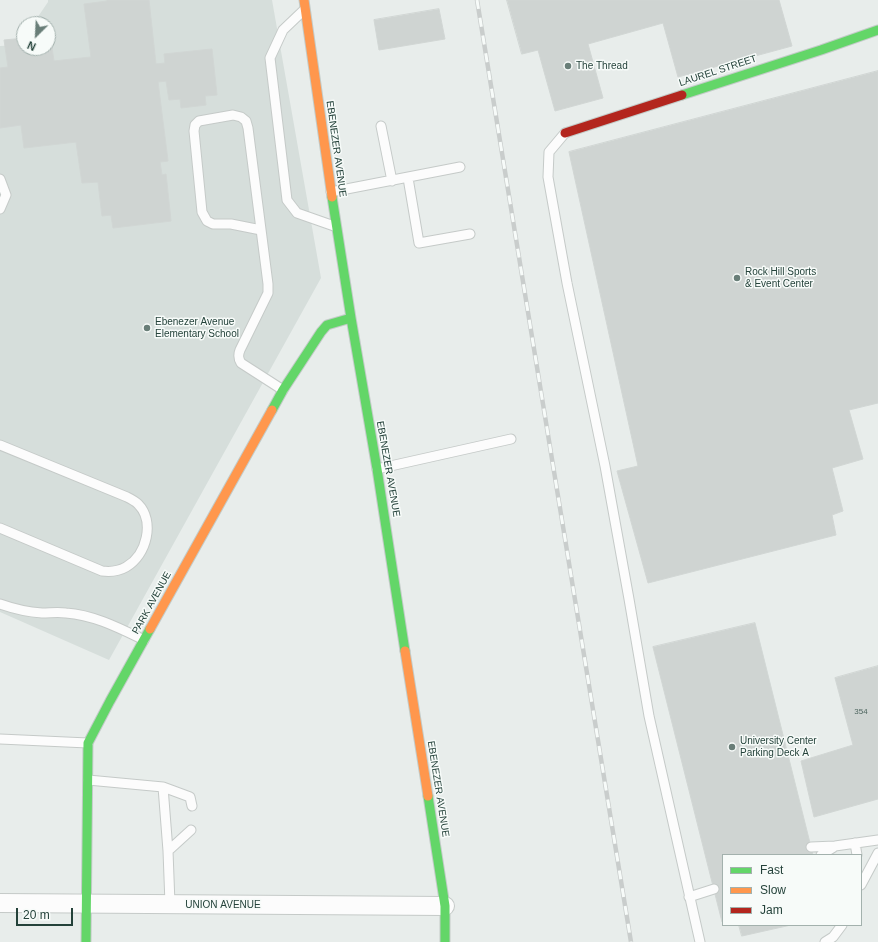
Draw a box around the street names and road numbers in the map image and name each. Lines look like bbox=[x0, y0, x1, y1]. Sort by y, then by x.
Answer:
street label: LAUREL STREET bbox=[678, 53, 758, 89]
street label: EBENEZER AVENUE bbox=[323, 100, 349, 198]
street label: EBENEZER AVENUE bbox=[374, 420, 402, 518]
street label: PARK AVENUE bbox=[130, 570, 174, 636]
street label: EBENEZER AVENUE bbox=[424, 740, 452, 838]
street label: UNION AVENUE bbox=[185, 899, 261, 911]

